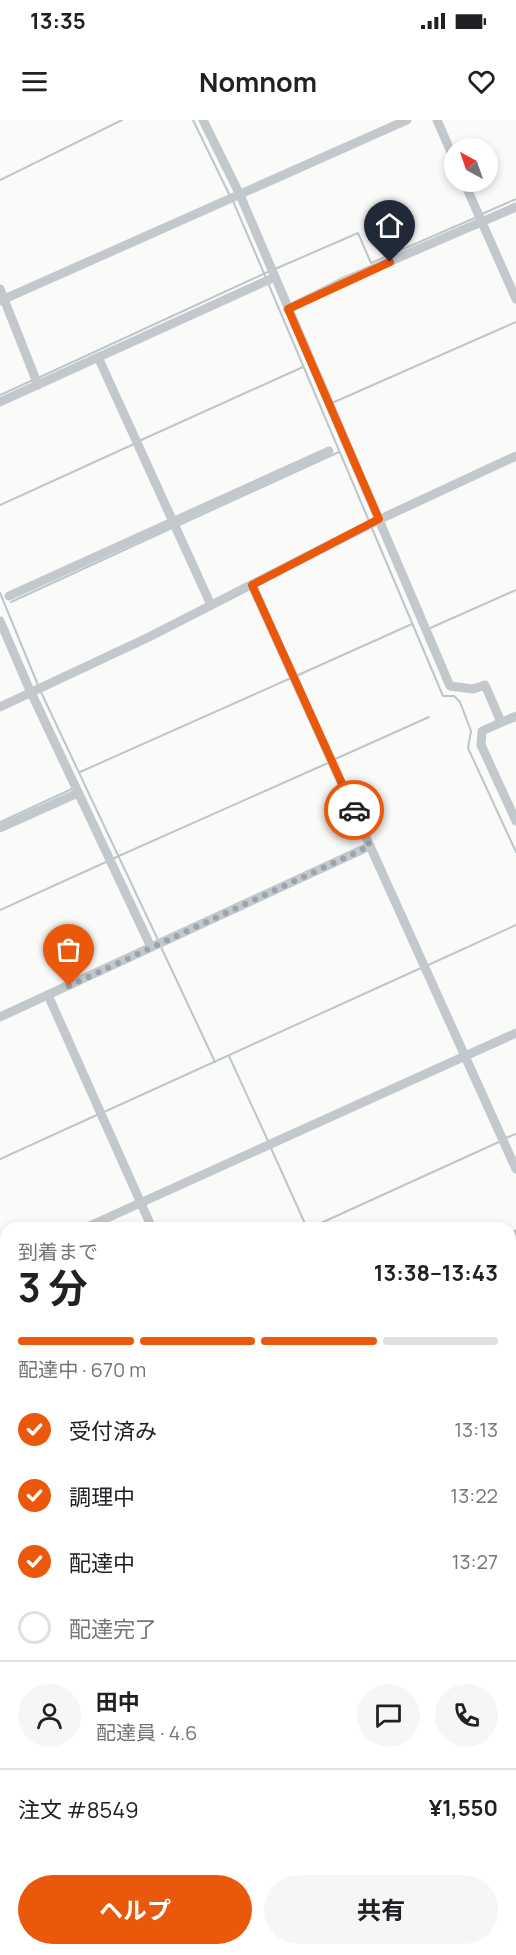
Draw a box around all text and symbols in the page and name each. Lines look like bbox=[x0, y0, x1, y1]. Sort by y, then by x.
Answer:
text: 13:35 bbox=[30, 6, 86, 36]
text: Nomnom bbox=[199, 63, 317, 100]
icon: menu bbox=[18, 65, 51, 98]
icon: heart bbox=[465, 65, 498, 98]
north arrow bbox=[444, 138, 498, 192]
map controls bbox=[444, 138, 498, 192]
pin bbox=[364, 200, 415, 262]
icon: home bbox=[373, 209, 406, 242]
courier bbox=[324, 780, 384, 840]
icon: car bbox=[338, 794, 371, 827]
pin bbox=[43, 924, 94, 986]
icon: bag bbox=[52, 933, 85, 966]
text: 到着まで bbox=[18, 1238, 98, 1265]
text: 13:38–13:43 bbox=[374, 1258, 498, 1288]
text: 3 分 bbox=[18, 1260, 87, 1314]
text: 配達中 · 670 m bbox=[18, 1356, 146, 1383]
icon: check bbox=[18, 1413, 51, 1446]
text: 受付済み bbox=[69, 1416, 157, 1446]
text: 13:13 bbox=[454, 1416, 498, 1443]
icon: check bbox=[18, 1479, 51, 1512]
text: 調理中 bbox=[69, 1482, 135, 1512]
text: 13:22 bbox=[450, 1482, 498, 1509]
icon: check bbox=[18, 1545, 51, 1578]
text: 配達中 bbox=[69, 1548, 135, 1578]
text: 13:27 bbox=[452, 1548, 498, 1575]
text: 配達完了 bbox=[69, 1614, 157, 1644]
button: person bbox=[18, 1684, 81, 1747]
button: chat bbox=[357, 1684, 420, 1747]
button: phone bbox=[435, 1684, 498, 1747]
text: 田中 bbox=[96, 1687, 140, 1717]
text: 配達員 · 4.6 bbox=[96, 1719, 197, 1746]
text: ¥1,550 bbox=[429, 1793, 498, 1823]
text: 注文 #8549 bbox=[18, 1795, 139, 1825]
button: ヘルプ bbox=[18, 1875, 252, 1944]
button: 共有 bbox=[264, 1875, 498, 1944]

